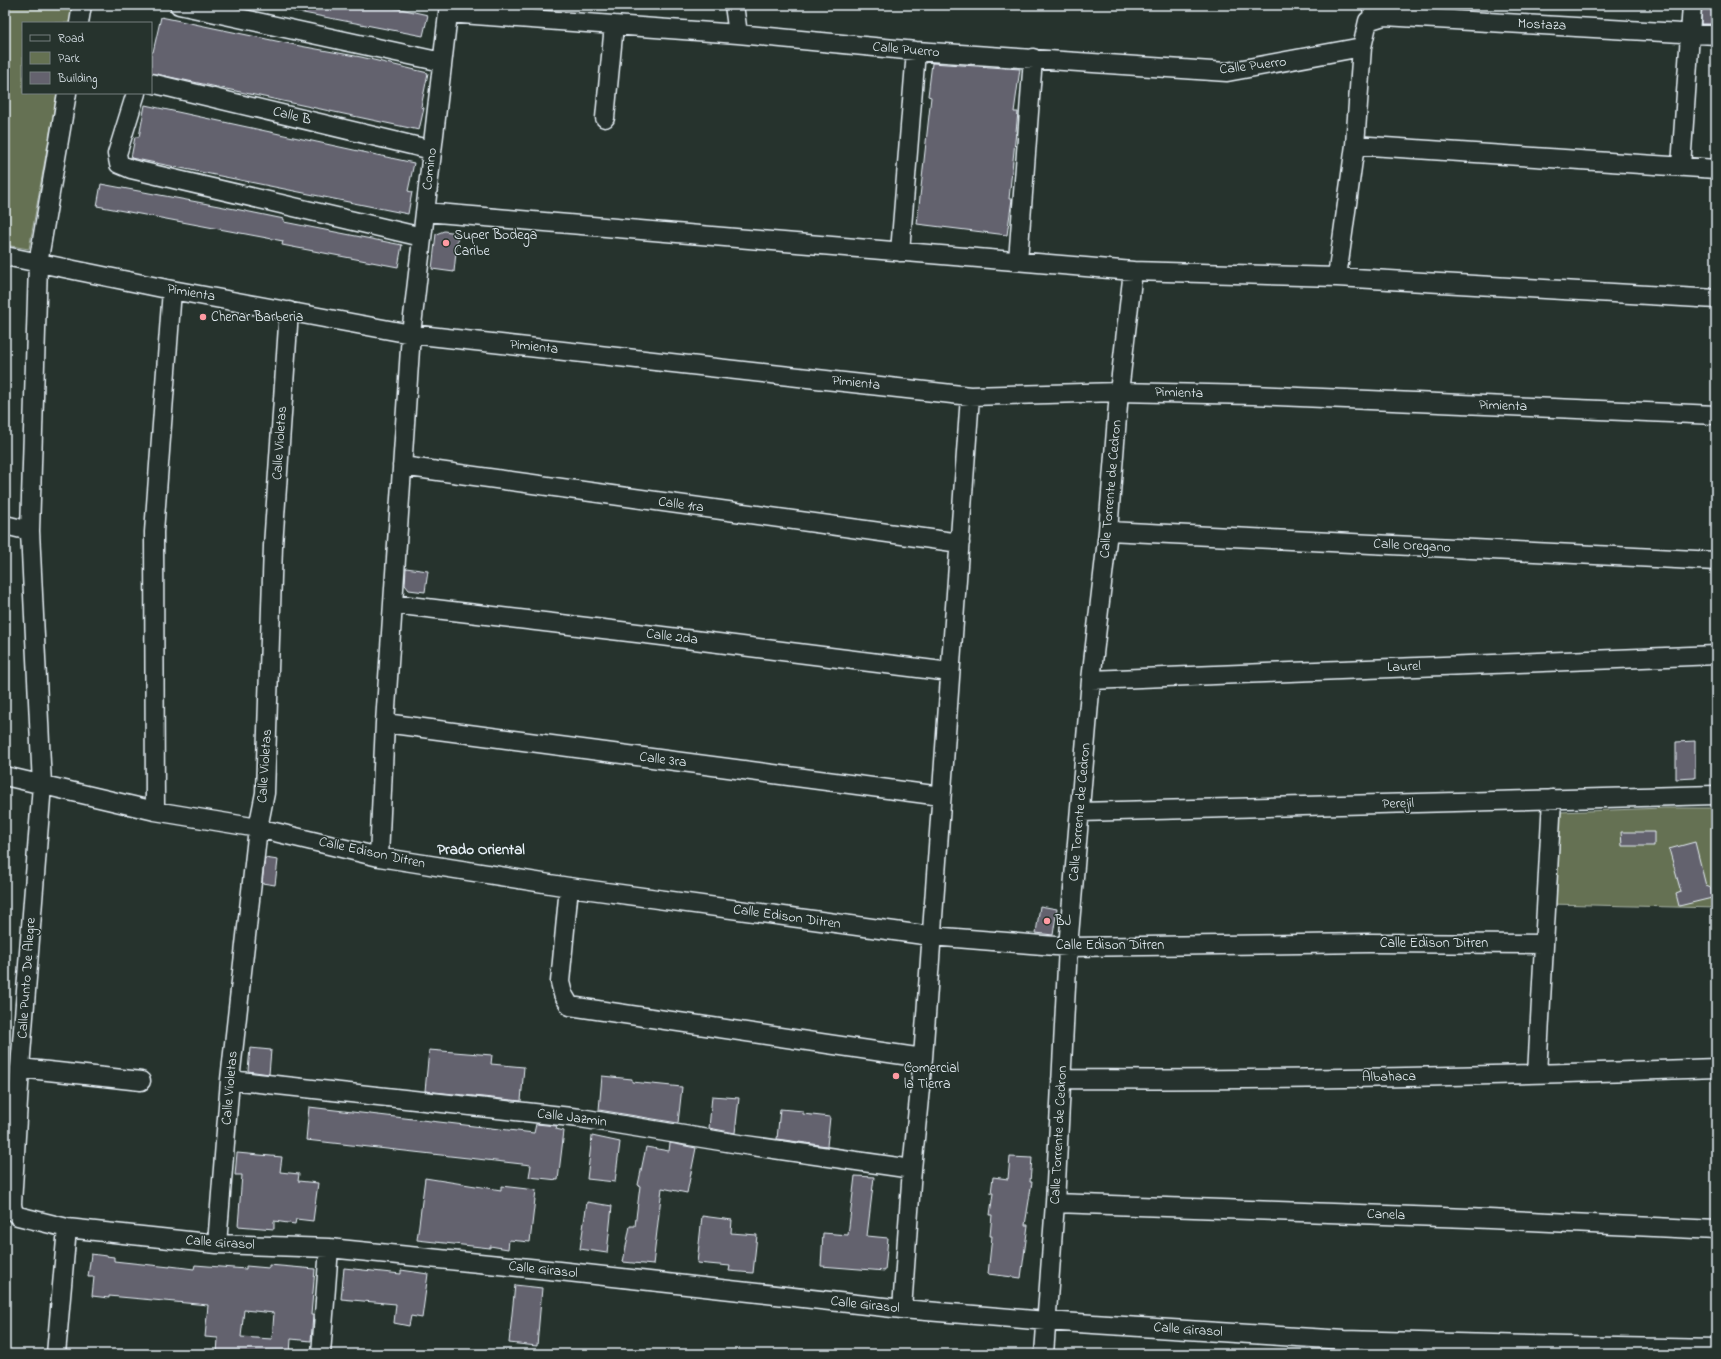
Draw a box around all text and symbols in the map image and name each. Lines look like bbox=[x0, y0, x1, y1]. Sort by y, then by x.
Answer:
street label: Mostaza bbox=[1517, 13, 1567, 37]
legend bbox=[22, 22, 152, 94]
text: Road bbox=[58, 30, 84, 48]
street label: Calle Puerro bbox=[872, 37, 940, 63]
text: Park bbox=[58, 50, 80, 68]
street label: Calle Puerro bbox=[1218, 51, 1288, 81]
text: Building bbox=[57, 70, 97, 89]
street label: Calle B bbox=[270, 101, 314, 131]
street label: Comino bbox=[417, 147, 443, 191]
place label: Super Bodega Caribe bbox=[454, 225, 537, 262]
marker: Super Bodega Caribe bbox=[441, 238, 451, 248]
street label: Pimienta bbox=[165, 278, 217, 308]
place label: Chenar Barberia bbox=[211, 307, 303, 328]
marker: Chenar Barberia bbox=[198, 312, 208, 322]
street label: Pimienta bbox=[509, 334, 559, 360]
street label: Pimienta bbox=[831, 370, 881, 396]
street label: Pimienta bbox=[1154, 382, 1204, 404]
street label: Pimienta bbox=[1478, 395, 1528, 417]
street label: Calle Violetas bbox=[267, 405, 293, 481]
street label: Calle Torrente de Cedron bbox=[1094, 419, 1128, 559]
street label: Calle 1ra bbox=[657, 491, 705, 519]
street label: Calle Oregano bbox=[1373, 533, 1451, 560]
street label: Calle 2da bbox=[645, 623, 699, 651]
street label: Laurel bbox=[1387, 656, 1421, 678]
street label: Calle Violetas bbox=[252, 728, 278, 804]
street label: Calle Torrente de Cedron bbox=[1063, 742, 1097, 882]
street label: Calle 3ra bbox=[638, 747, 688, 773]
street label: Perejil bbox=[1382, 793, 1414, 815]
street label: Calle Edison Ditren bbox=[317, 831, 427, 875]
district label: Prado Oriental bbox=[437, 839, 525, 861]
street label: Calle Edison Ditren bbox=[732, 899, 842, 935]
place label: BJ bbox=[1054, 911, 1071, 932]
street label: Calle Punto De Alegre bbox=[12, 916, 43, 1039]
marker: BJ bbox=[1042, 916, 1052, 926]
street label: Calle Edison Ditren bbox=[1380, 933, 1488, 954]
street label: Calle Edison Ditren bbox=[1056, 935, 1164, 956]
street label: Calle Violetas bbox=[216, 1050, 244, 1126]
place label: Comercial la Tierra bbox=[904, 1058, 959, 1095]
street label: Calle Torrente de Cedron bbox=[1045, 1065, 1073, 1205]
street label: Albahaca bbox=[1362, 1066, 1416, 1088]
marker: Comercial la Tierra bbox=[891, 1071, 901, 1081]
street label: Calle Jazmin bbox=[536, 1103, 608, 1133]
street label: Canela bbox=[1366, 1204, 1406, 1226]
street label: Calle Girasol bbox=[185, 1230, 255, 1256]
street label: Calle Girasol bbox=[507, 1256, 579, 1284]
street label: Calle Girasol bbox=[829, 1291, 901, 1319]
street label: Calle Girasol bbox=[1153, 1317, 1223, 1343]

